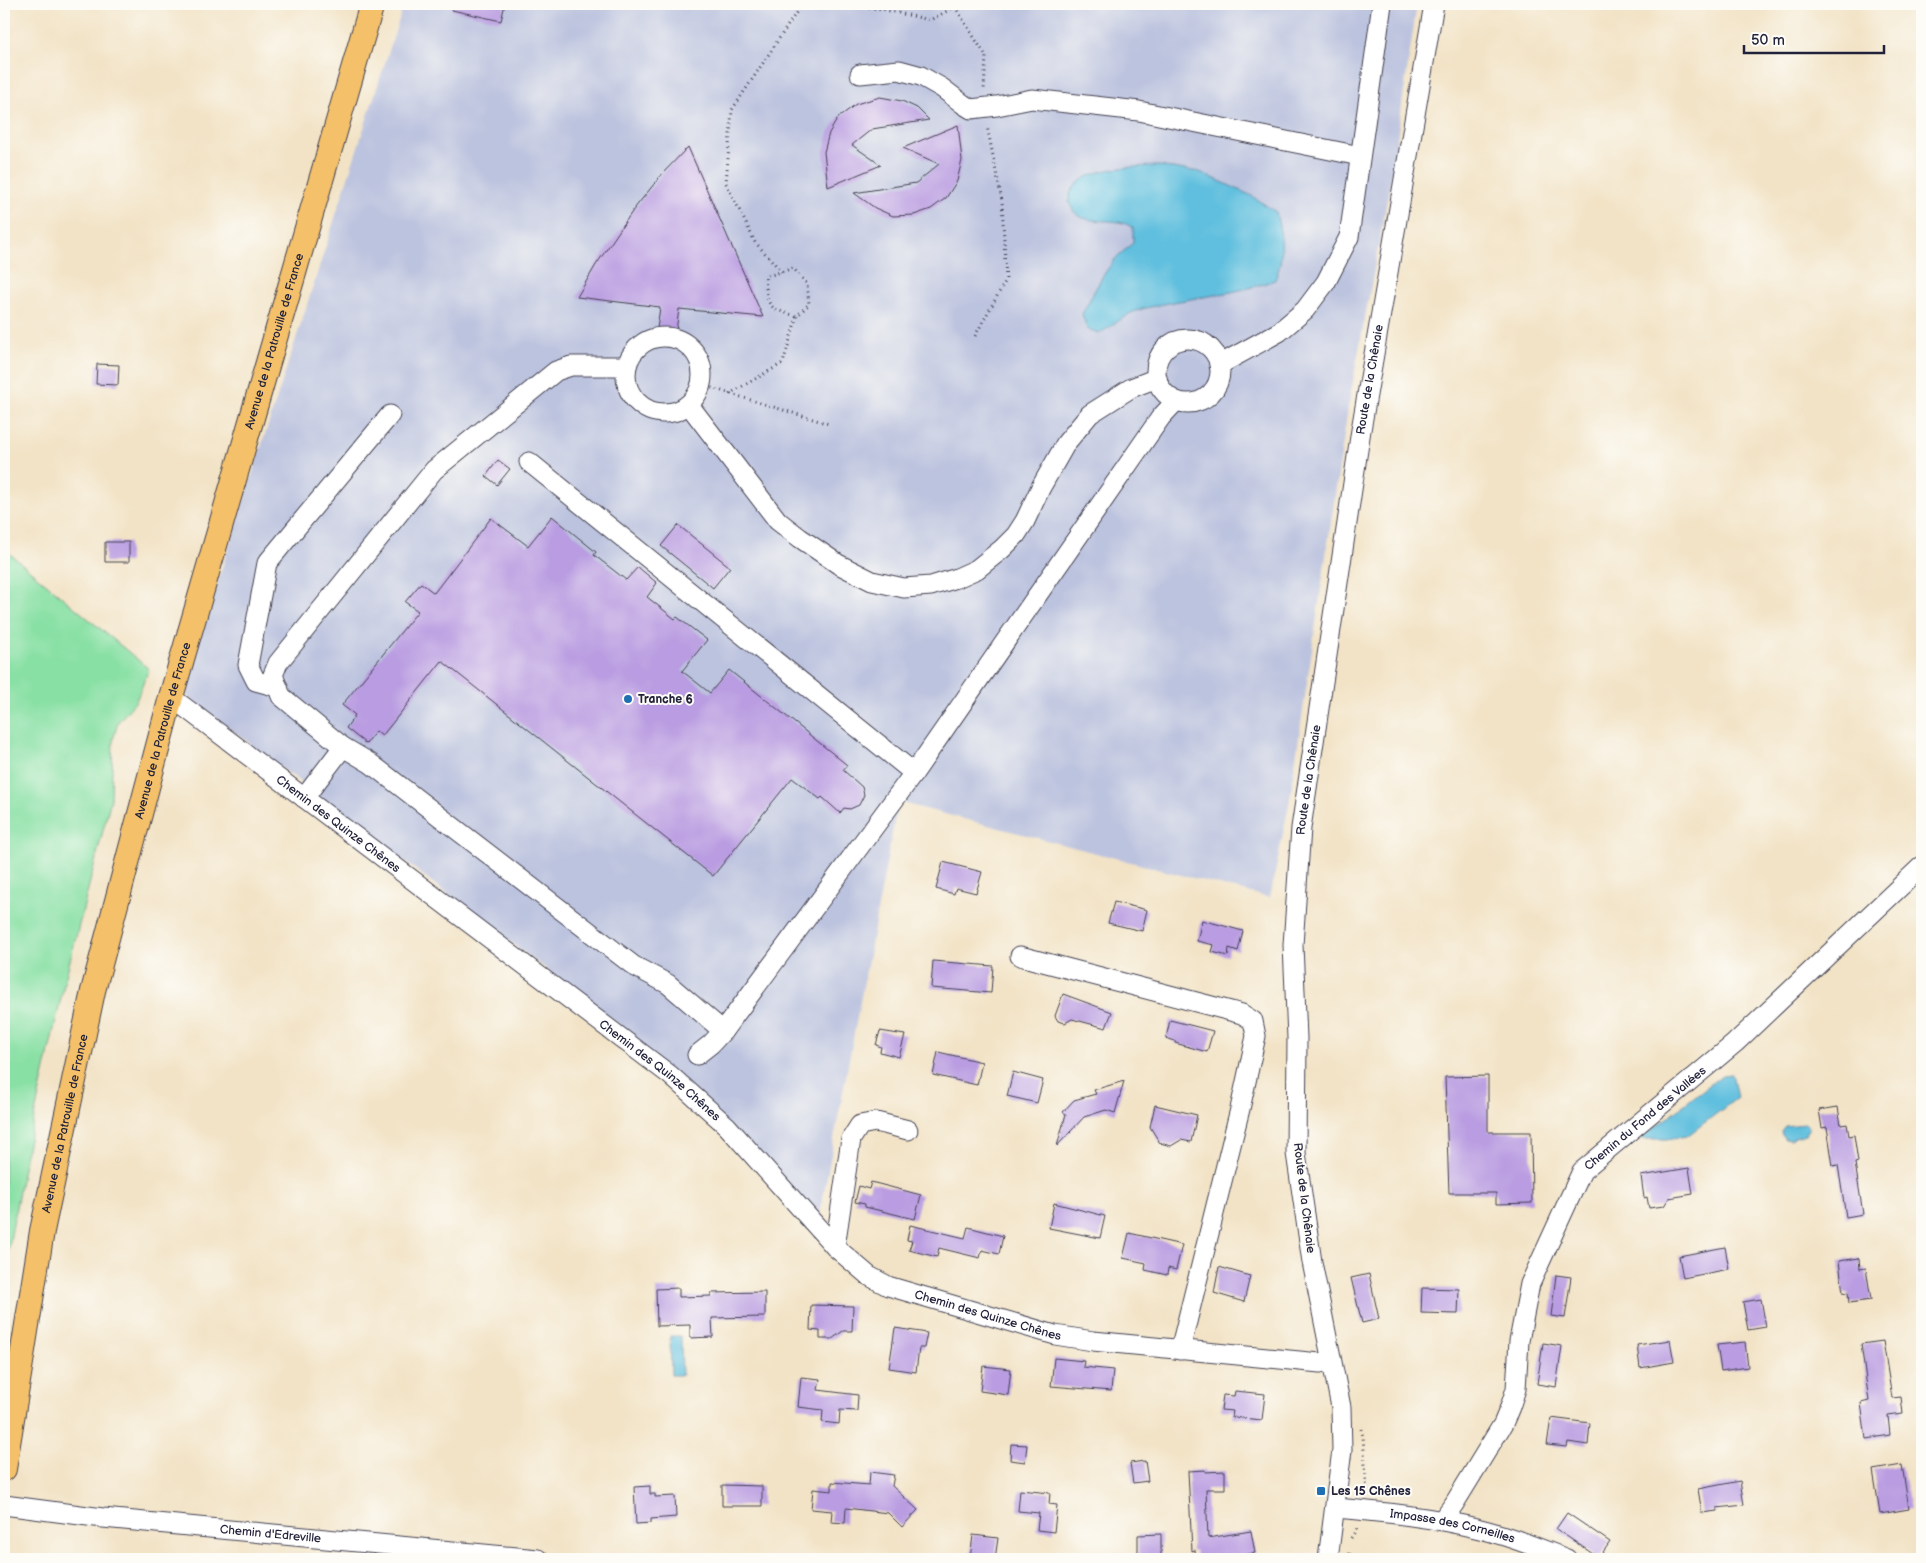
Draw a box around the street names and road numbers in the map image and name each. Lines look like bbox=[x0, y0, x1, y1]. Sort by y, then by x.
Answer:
street label: Avenue de la Patrouille de France bbox=[242, 251, 307, 431]
street label: Route de la Chênaie bbox=[1353, 323, 1386, 436]
street label: Avenue de la Patrouille de France bbox=[131, 640, 194, 821]
street label: Route de la Chênaie bbox=[1293, 724, 1324, 836]
street label: Chemin des Quinze Chênes bbox=[273, 772, 404, 876]
street label: Chemin des Quinze Chênes bbox=[596, 1016, 724, 1124]
street label: Avenue de la Patrouille de France bbox=[39, 1033, 91, 1214]
street label: Chemin du Fond des Vallées bbox=[1581, 1063, 1709, 1173]
street label: Route de la Chênaie bbox=[1290, 1142, 1318, 1254]
street label: Chemin des Quinze Chênes bbox=[913, 1287, 1062, 1343]
street label: Impasse des Corneilles bbox=[1389, 1506, 1517, 1546]
street label: Chemin d'Edreville bbox=[219, 1522, 322, 1546]

